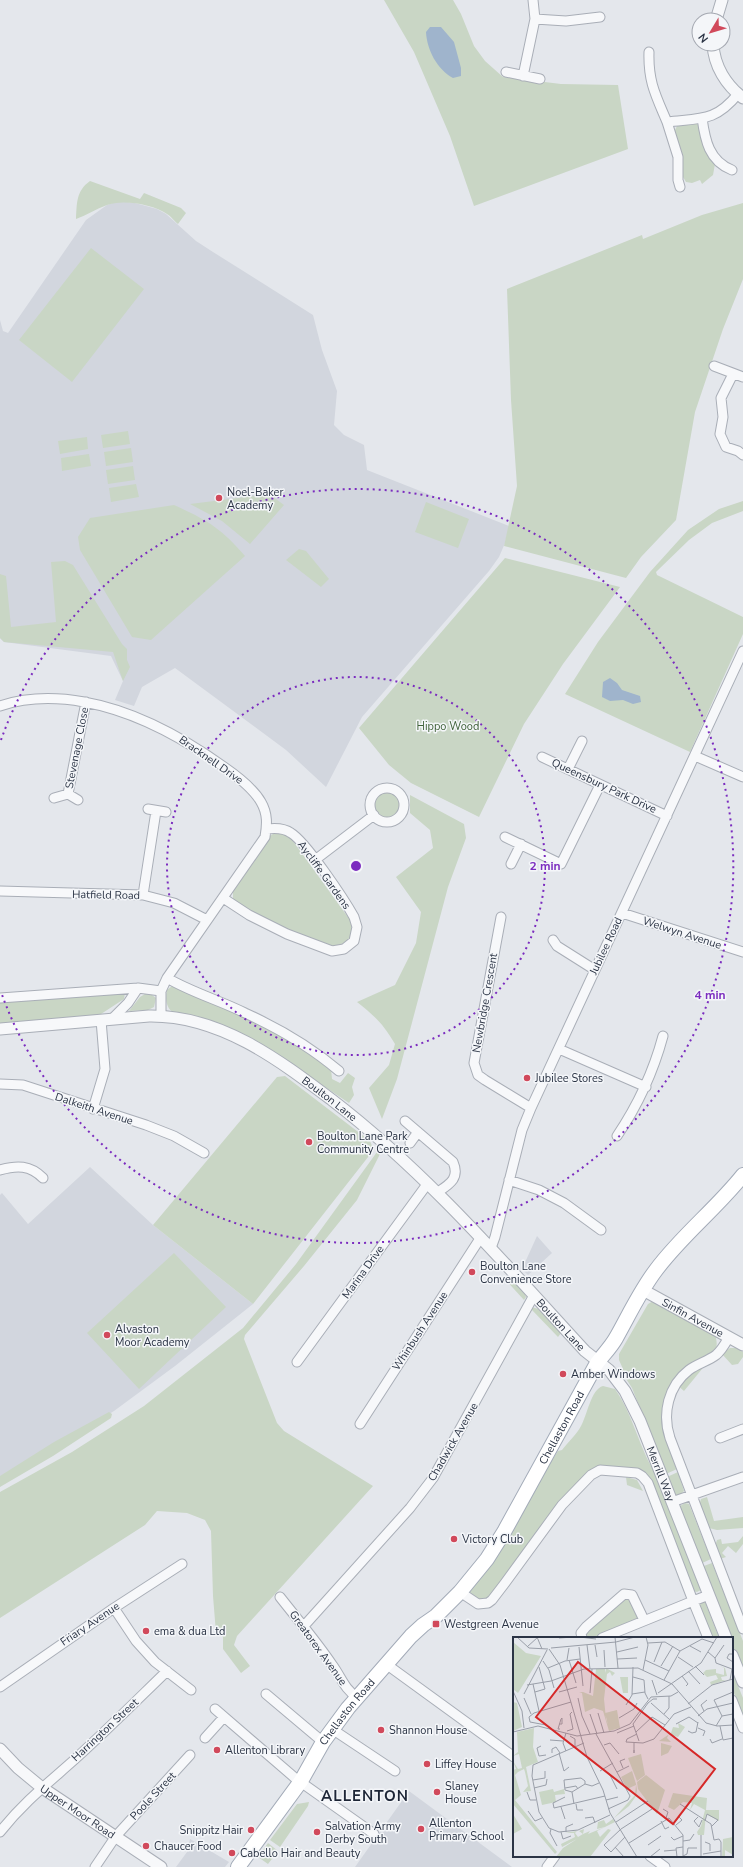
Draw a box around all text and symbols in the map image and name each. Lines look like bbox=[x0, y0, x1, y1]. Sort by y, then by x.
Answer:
north arrow bbox=[691, 12, 731, 52]
text: N bbox=[695, 30, 712, 46]
place label: Noel-Baker Academy bbox=[227, 485, 283, 513]
marker: Noel-Baker Academy bbox=[214, 493, 224, 503]
street label: Stevenage Close bbox=[62, 706, 92, 790]
park label: Hippo Wood bbox=[417, 719, 479, 734]
street label: Bracknell Drive bbox=[176, 732, 246, 788]
street label: Queensbury Park Drive bbox=[549, 755, 659, 817]
street label: Aycliffe Gardens bbox=[294, 838, 354, 912]
text: 2 min bbox=[529, 858, 561, 874]
centre of rings bbox=[349, 859, 363, 873]
street label: Hatfield Road bbox=[72, 887, 140, 903]
street label: Welwyn Avenue bbox=[641, 913, 723, 953]
street label: Jubilee Road bbox=[586, 915, 626, 978]
street label: Newbridge Crescent bbox=[469, 952, 501, 1054]
text: 4 min bbox=[694, 987, 726, 1003]
place label: Jubilee Stores bbox=[534, 1071, 603, 1086]
street label: Boulton Lane bbox=[299, 1073, 360, 1125]
marker: Jubilee Stores bbox=[522, 1073, 532, 1083]
street label: Dalkeith Avenue bbox=[53, 1089, 135, 1129]
place label: Boulton Lane Park Community Centre bbox=[317, 1129, 409, 1157]
marker: Boulton Lane Park Community Centre bbox=[304, 1137, 314, 1147]
street label: Marina Drive bbox=[338, 1242, 388, 1302]
place label: Boulton Lane Convenience Store bbox=[480, 1259, 572, 1287]
marker: Boulton Lane Convenience Store bbox=[467, 1267, 477, 1277]
street label: Whinbush Avenue bbox=[389, 1288, 451, 1373]
street label: Sinfin Avenue bbox=[659, 1294, 727, 1341]
street label: Boulton Lane bbox=[533, 1295, 589, 1354]
place label: Alvaston Moor Academy bbox=[115, 1322, 190, 1350]
marker: Alvaston Moor Academy bbox=[102, 1330, 112, 1340]
place label: Amber Windows bbox=[571, 1367, 655, 1382]
marker: Amber Windows bbox=[558, 1369, 568, 1379]
street label: Chellaston Road bbox=[535, 1388, 588, 1467]
street label: Chadwick Avenue bbox=[424, 1400, 482, 1484]
street label: Merrill Way bbox=[643, 1444, 679, 1504]
place label: Victory Club bbox=[461, 1532, 523, 1547]
marker: Victory Club bbox=[449, 1534, 459, 1544]
street label: Friary Avenue bbox=[57, 1599, 123, 1649]
street label: Greatorex Avenue bbox=[286, 1608, 350, 1689]
place label: Westgreen Avenue bbox=[444, 1617, 539, 1632]
marker: Westgreen Avenue bbox=[431, 1619, 441, 1629]
place label: ema & dua Ltd bbox=[154, 1624, 226, 1639]
marker: ema & dua Ltd bbox=[141, 1626, 151, 1636]
inset map bbox=[513, 1637, 733, 1857]
street label: Chellaston Road bbox=[316, 1675, 378, 1748]
street label: Harrington Street bbox=[68, 1695, 142, 1765]
place label: Shannon House bbox=[389, 1723, 467, 1738]
marker: Shannon House bbox=[376, 1725, 386, 1735]
place label: Allenton Library bbox=[225, 1743, 305, 1758]
marker: Allenton Library bbox=[212, 1745, 222, 1755]
place label: Liffey House bbox=[435, 1757, 497, 1772]
marker: Liffey House bbox=[422, 1759, 432, 1769]
street label: Poole Street bbox=[127, 1769, 179, 1823]
place label: Slaney House bbox=[445, 1779, 479, 1807]
street label: Upper Moor Road bbox=[37, 1781, 118, 1842]
district label: ALLENTON bbox=[321, 1786, 409, 1806]
marker: Slaney House bbox=[432, 1787, 442, 1797]
place label: Allenton Primary School bbox=[429, 1816, 505, 1844]
place label: Salvation Army Derby South bbox=[325, 1819, 401, 1847]
place label: Snippitz Hair bbox=[180, 1823, 243, 1838]
marker: Allenton Primary School bbox=[416, 1824, 426, 1834]
marker: Snippitz Hair bbox=[246, 1825, 256, 1835]
marker: Salvation Army Derby South bbox=[312, 1827, 322, 1837]
place label: Chaucer Food bbox=[154, 1839, 222, 1854]
marker: Chaucer Food bbox=[141, 1841, 151, 1851]
place label: Cabello Hair and Beauty bbox=[240, 1846, 361, 1861]
marker: Cabello Hair and Beauty bbox=[227, 1848, 237, 1858]

